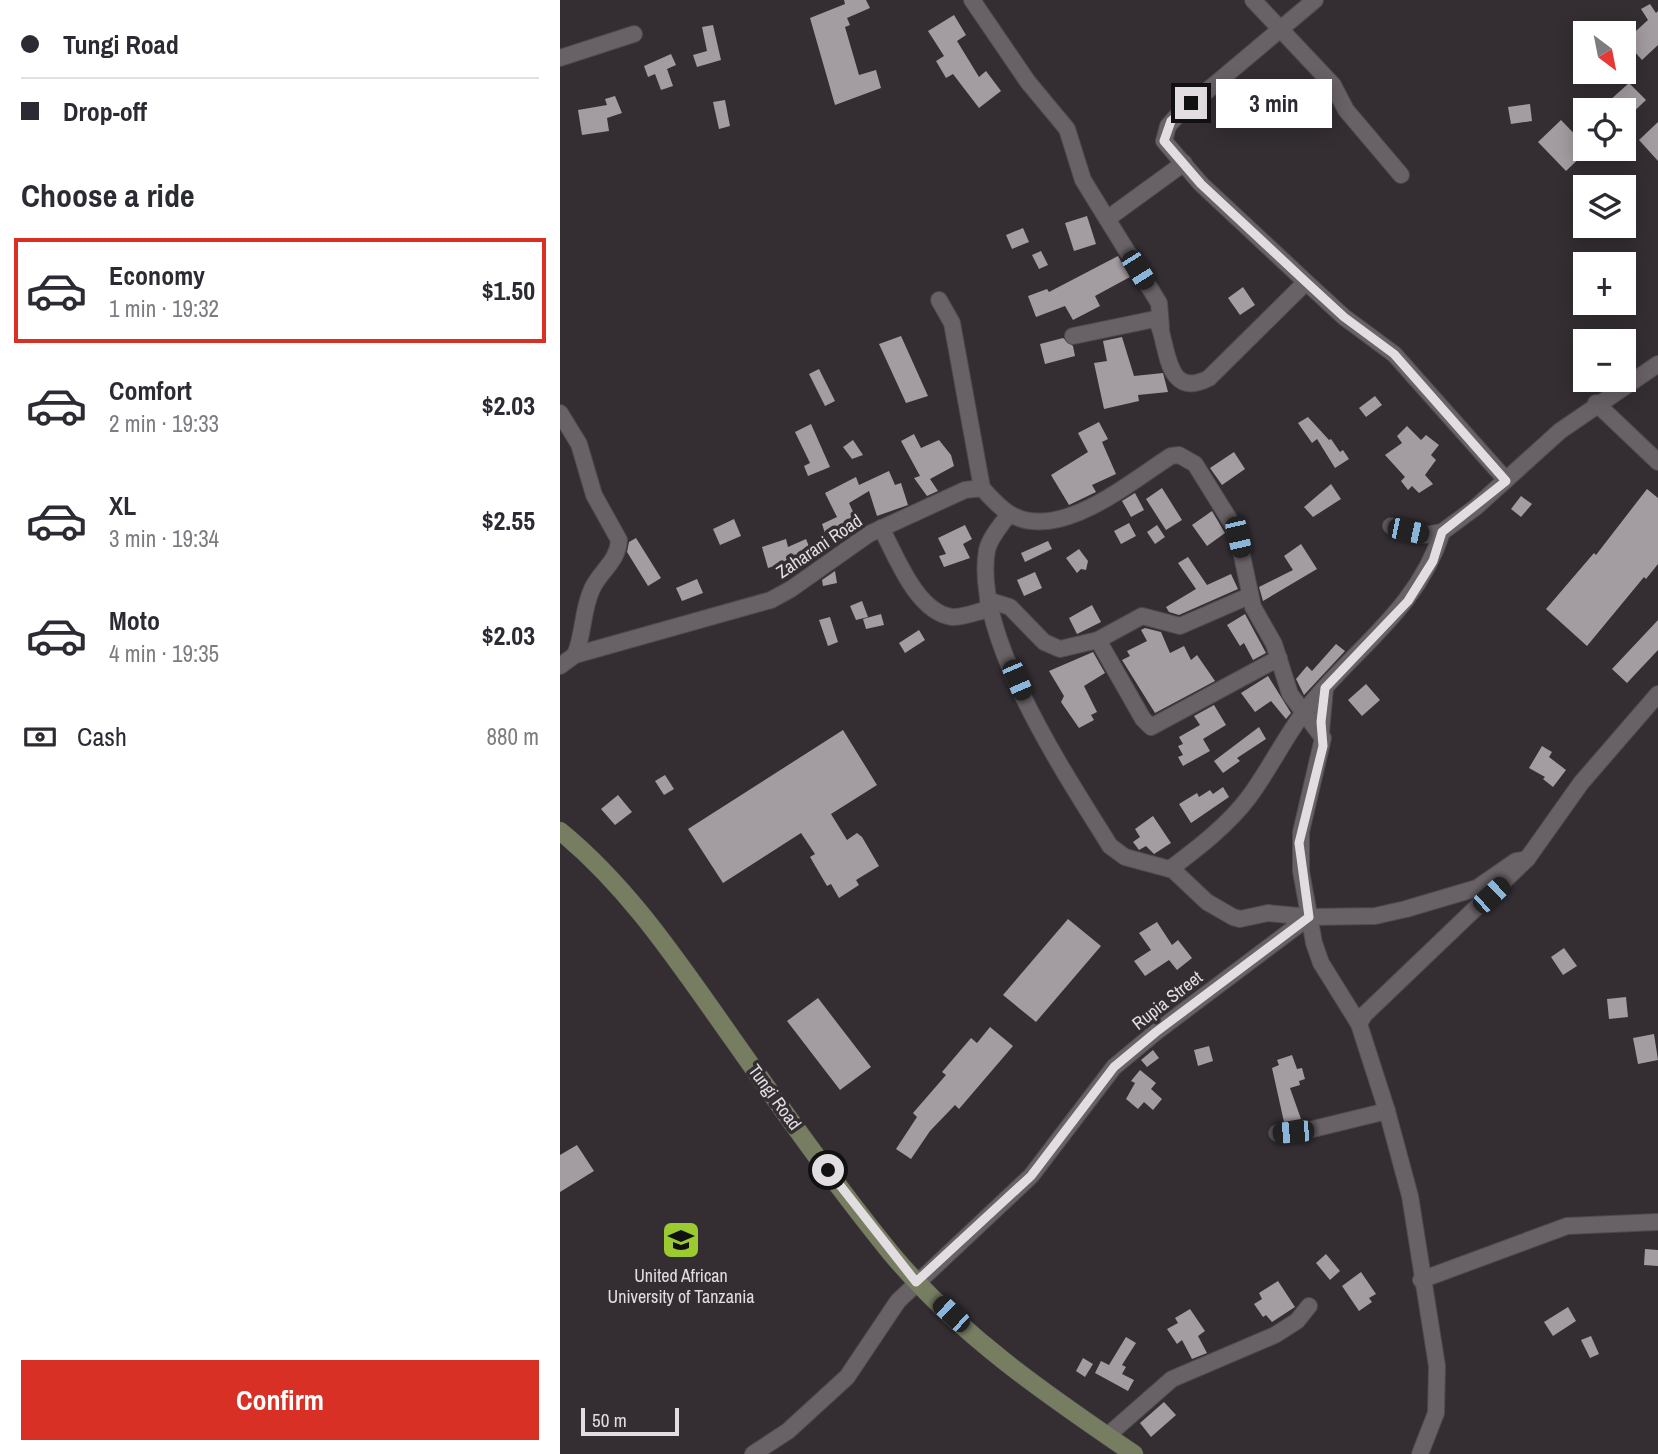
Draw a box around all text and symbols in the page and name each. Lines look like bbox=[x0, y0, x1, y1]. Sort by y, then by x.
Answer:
north arrow bbox=[1573, 21, 1636, 84]
map controls bbox=[1573, 21, 1636, 392]
text: Tungi Road bbox=[63, 27, 179, 62]
callout: 3 min bbox=[1216, 78, 1331, 128]
route end bbox=[1175, 87, 1207, 119]
text: 3 min bbox=[1249, 88, 1299, 119]
text: Drop-off bbox=[63, 94, 147, 129]
button: locate bbox=[1573, 98, 1636, 161]
text: Choose a ride bbox=[21, 174, 195, 217]
button: layers bbox=[1573, 175, 1636, 238]
car bbox=[1118, 247, 1159, 293]
button: + bbox=[1573, 252, 1636, 315]
text: Economy bbox=[109, 258, 205, 293]
icon: car bbox=[25, 259, 88, 322]
text: $1.50 bbox=[482, 273, 535, 308]
text: 1 min · 19:32 bbox=[109, 293, 219, 324]
button: − bbox=[1573, 329, 1636, 392]
text: Comfort bbox=[109, 373, 192, 408]
icon: car bbox=[25, 374, 88, 437]
text: $2.03 bbox=[482, 388, 535, 423]
text: 2 min · 19:33 bbox=[109, 408, 219, 439]
text: XL bbox=[109, 488, 136, 523]
icon: car bbox=[25, 489, 88, 552]
text: $2.55 bbox=[482, 503, 535, 538]
street label: Zaharani Road bbox=[771, 508, 867, 584]
car bbox=[1224, 514, 1253, 560]
car bbox=[1386, 516, 1431, 546]
text: 3 min · 19:34 bbox=[109, 523, 219, 554]
text: Moto bbox=[109, 603, 160, 638]
icon: car bbox=[25, 604, 88, 667]
text: $2.03 bbox=[482, 618, 535, 653]
text: 4 min · 19:35 bbox=[109, 638, 219, 669]
car bbox=[1000, 657, 1035, 703]
icon: cash bbox=[21, 718, 59, 756]
text: Cash bbox=[77, 719, 127, 754]
text: 880 m bbox=[487, 721, 539, 752]
car bbox=[1469, 873, 1514, 917]
street label: Rupia Street bbox=[1127, 965, 1207, 1035]
street label: Tungi Road bbox=[743, 1059, 807, 1135]
car bbox=[1272, 1120, 1315, 1144]
route start bbox=[812, 1154, 844, 1186]
school or university icon: United African University of Tanzania bbox=[660, 1219, 702, 1261]
place label: United African University of Tanzania bbox=[608, 1263, 754, 1309]
car bbox=[929, 1292, 974, 1336]
button: Confirm bbox=[21, 1360, 539, 1440]
scale bar bbox=[581, 1405, 679, 1437]
text: 50 m bbox=[592, 1407, 627, 1433]

